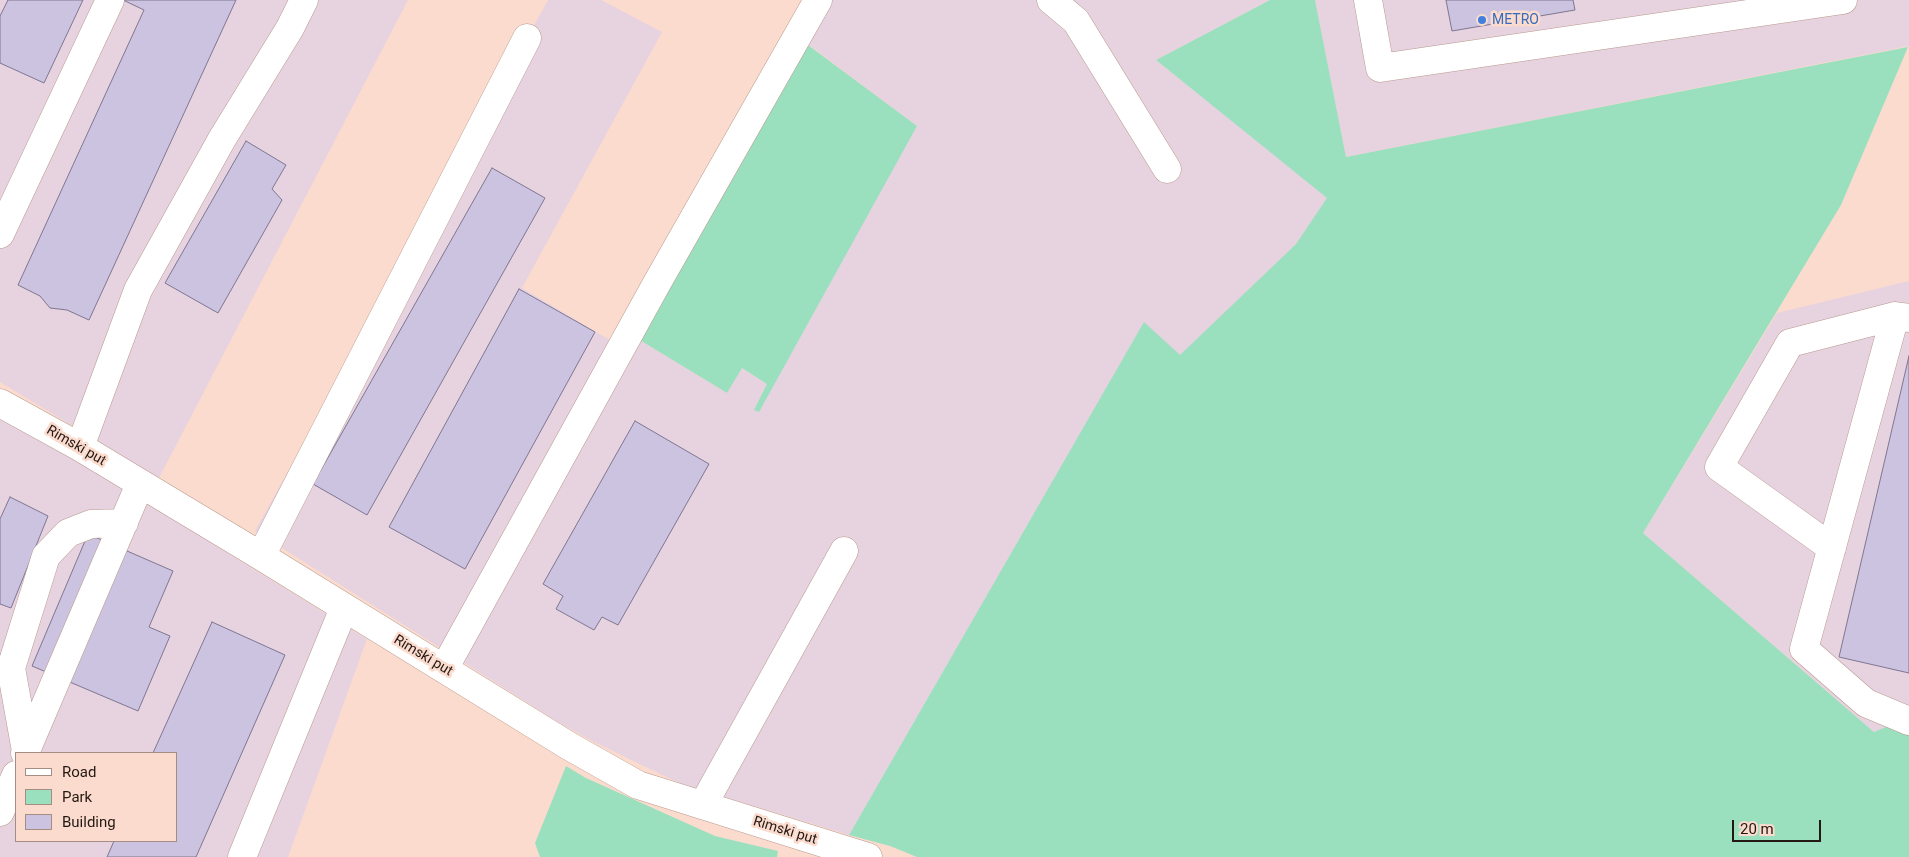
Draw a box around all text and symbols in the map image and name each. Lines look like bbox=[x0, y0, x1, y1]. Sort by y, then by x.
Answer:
place label: METRO bbox=[1492, 12, 1539, 28]
marker: METRO bbox=[1476, 14, 1488, 26]
street label: Rimski put bbox=[43, 422, 109, 470]
street label: Rimski put bbox=[391, 632, 455, 680]
legend bbox=[15, 752, 178, 842]
text: Road bbox=[62, 763, 96, 781]
text: Park bbox=[62, 788, 92, 806]
scale bar bbox=[1734, 810, 1823, 842]
text: Building bbox=[62, 813, 116, 831]
street label: Rimski put bbox=[751, 813, 819, 849]
text: 20 m bbox=[1740, 820, 1774, 838]

